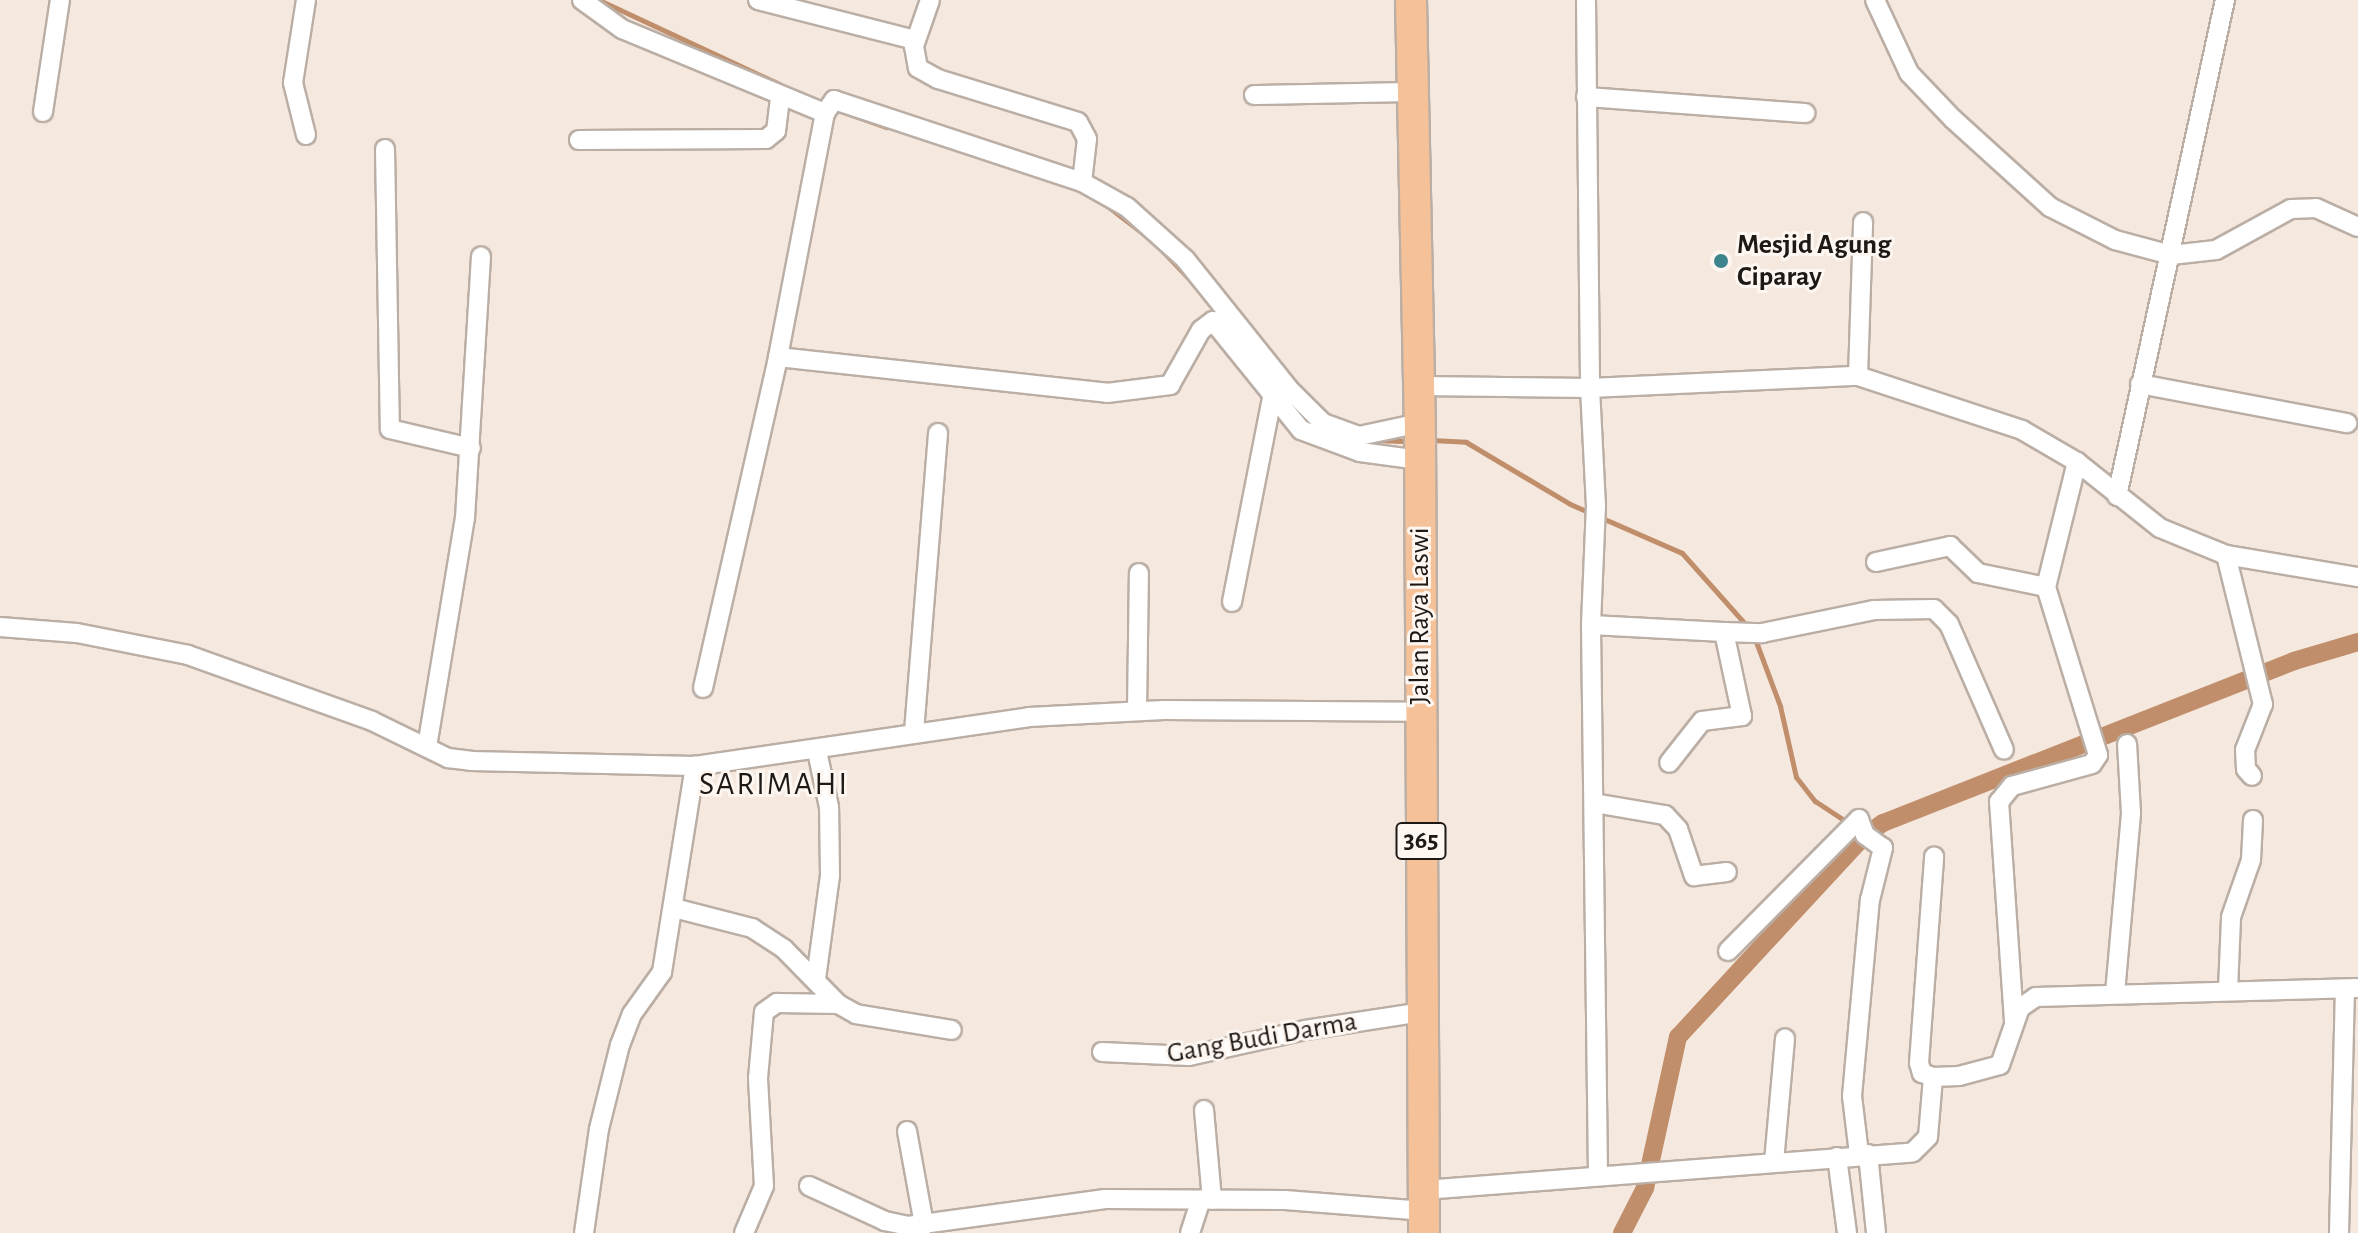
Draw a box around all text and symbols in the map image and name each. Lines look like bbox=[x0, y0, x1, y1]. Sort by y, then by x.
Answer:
place label: Mesjid Agung Ciparay bbox=[1737, 228, 1891, 294]
marker: Mesjid Agung Ciparay bbox=[1712, 252, 1730, 270]
street label: Jalan Raya Laswi bbox=[1403, 528, 1437, 704]
district label: SARIMAHI bbox=[699, 765, 849, 803]
road number: 365 bbox=[1395, 819, 1447, 863]
street label: Gang Budi Darma bbox=[1164, 1005, 1360, 1071]

